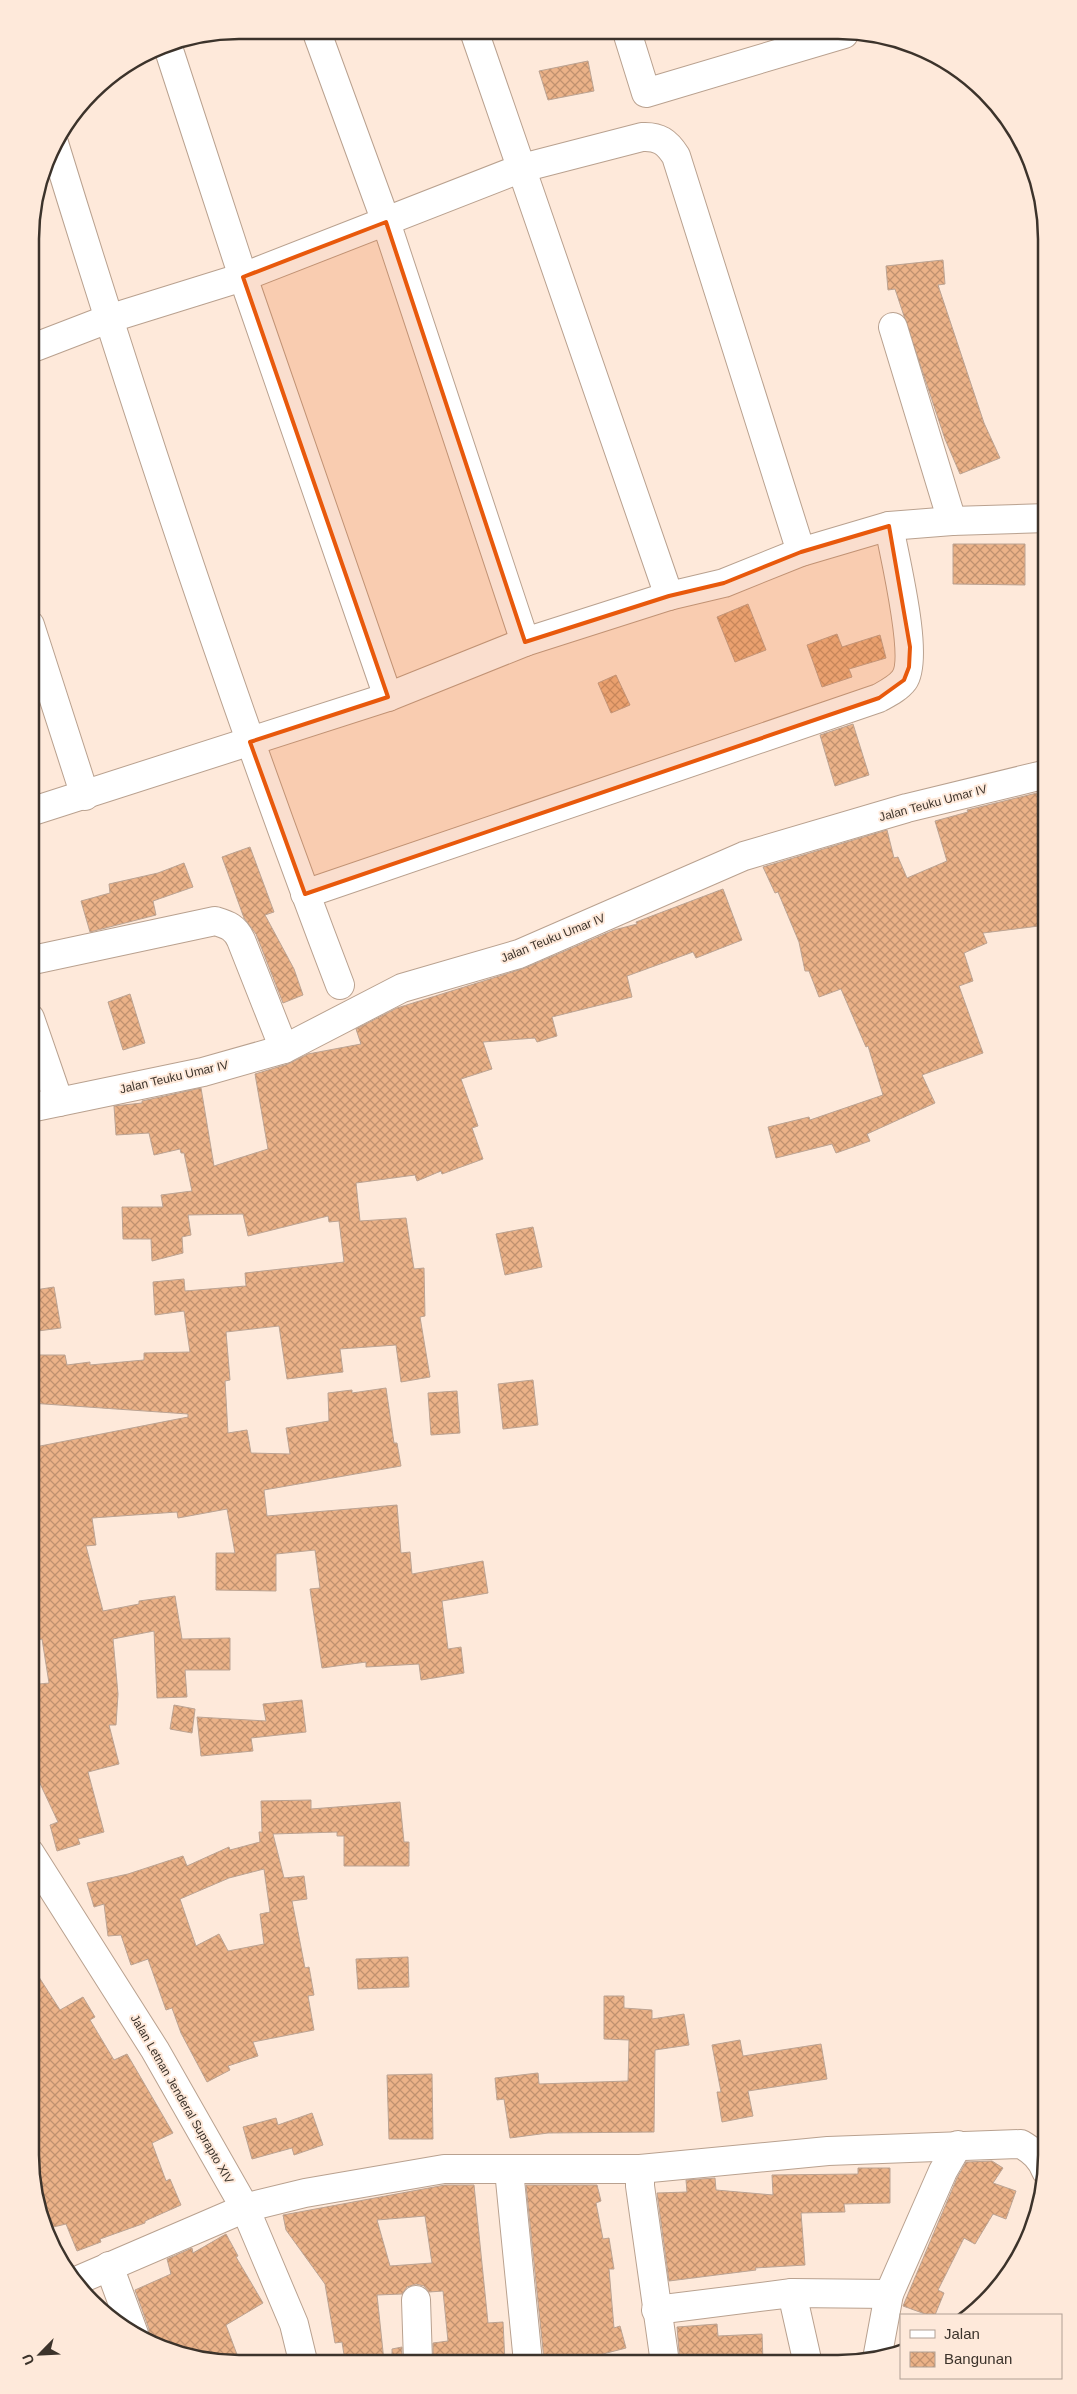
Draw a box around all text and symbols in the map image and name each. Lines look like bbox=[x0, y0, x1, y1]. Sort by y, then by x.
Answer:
street label: Jalan Teuku Umar IV bbox=[877, 782, 989, 824]
street label: Jalan Teuku Umar IV bbox=[499, 911, 607, 965]
street label: Jalan Teuku Umar IV bbox=[118, 1058, 230, 1096]
street label: Jalan Letnan Jenderal Suprapto XIV bbox=[128, 2012, 236, 2186]
legend bbox=[900, 2314, 1062, 2379]
text: Jalan bbox=[944, 2325, 980, 2342]
north arrow bbox=[15, 2329, 65, 2379]
text: Bangunan bbox=[944, 2350, 1012, 2367]
text: U bbox=[19, 2351, 37, 2367]

